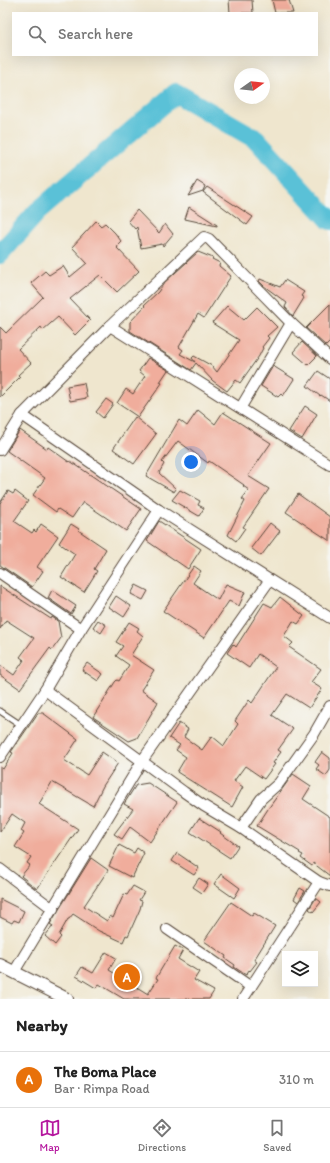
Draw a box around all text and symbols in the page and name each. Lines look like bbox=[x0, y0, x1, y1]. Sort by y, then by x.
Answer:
search box bbox=[12, 12, 318, 56]
icon: search bbox=[26, 23, 48, 45]
text: Search here bbox=[58, 25, 133, 43]
north arrow bbox=[234, 68, 270, 104]
your location bbox=[181, 452, 201, 472]
map controls bbox=[282, 951, 318, 987]
button: layers bbox=[282, 951, 318, 987]
pin: A bbox=[114, 962, 140, 992]
text: Nearby bbox=[16, 1015, 68, 1035]
text: The Boma Place bbox=[54, 1063, 156, 1081]
text: A bbox=[25, 1072, 33, 1087]
text: 310 m bbox=[279, 1072, 314, 1087]
text: Bar · Rimpa Road bbox=[54, 1081, 150, 1096]
tab: Map bbox=[39, 1117, 61, 1154]
tab: Directions bbox=[138, 1117, 186, 1154]
tab: Saved bbox=[263, 1117, 291, 1154]

